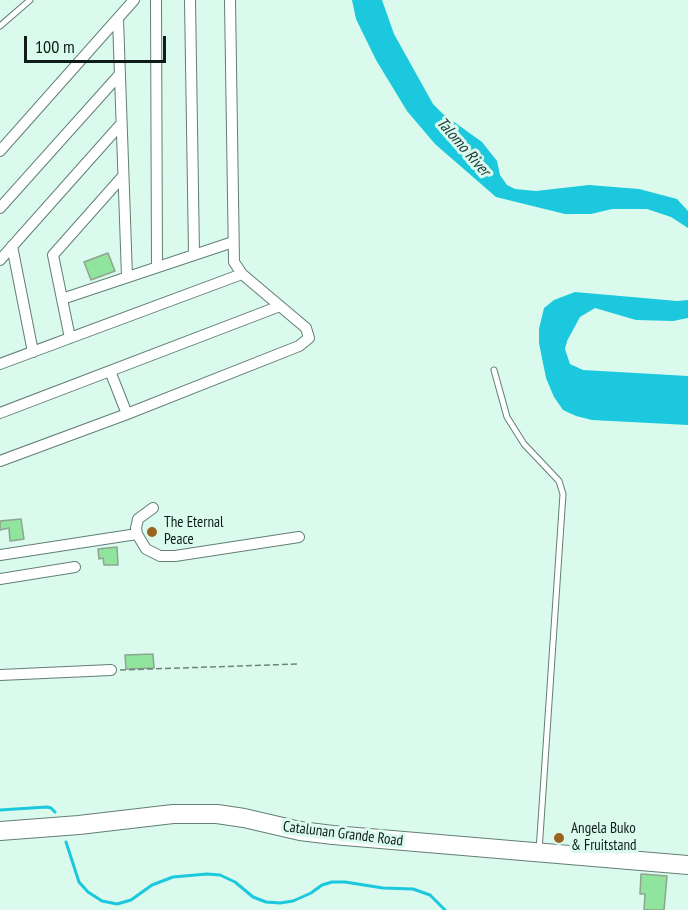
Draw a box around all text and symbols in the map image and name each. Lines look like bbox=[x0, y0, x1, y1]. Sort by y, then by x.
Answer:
scale bar bbox=[27, 24, 170, 62]
text: 100 m bbox=[35, 35, 75, 58]
water label: Talomo River bbox=[432, 114, 494, 180]
place label: The Eternal Peace bbox=[164, 514, 224, 549]
marker: The Eternal Peace bbox=[145, 525, 159, 539]
street label: Catalunan Grande Road bbox=[282, 818, 404, 850]
place label: Angela Buko & Fruitstand bbox=[571, 820, 636, 855]
marker: Angela Buko & Fruitstand bbox=[552, 831, 566, 845]

